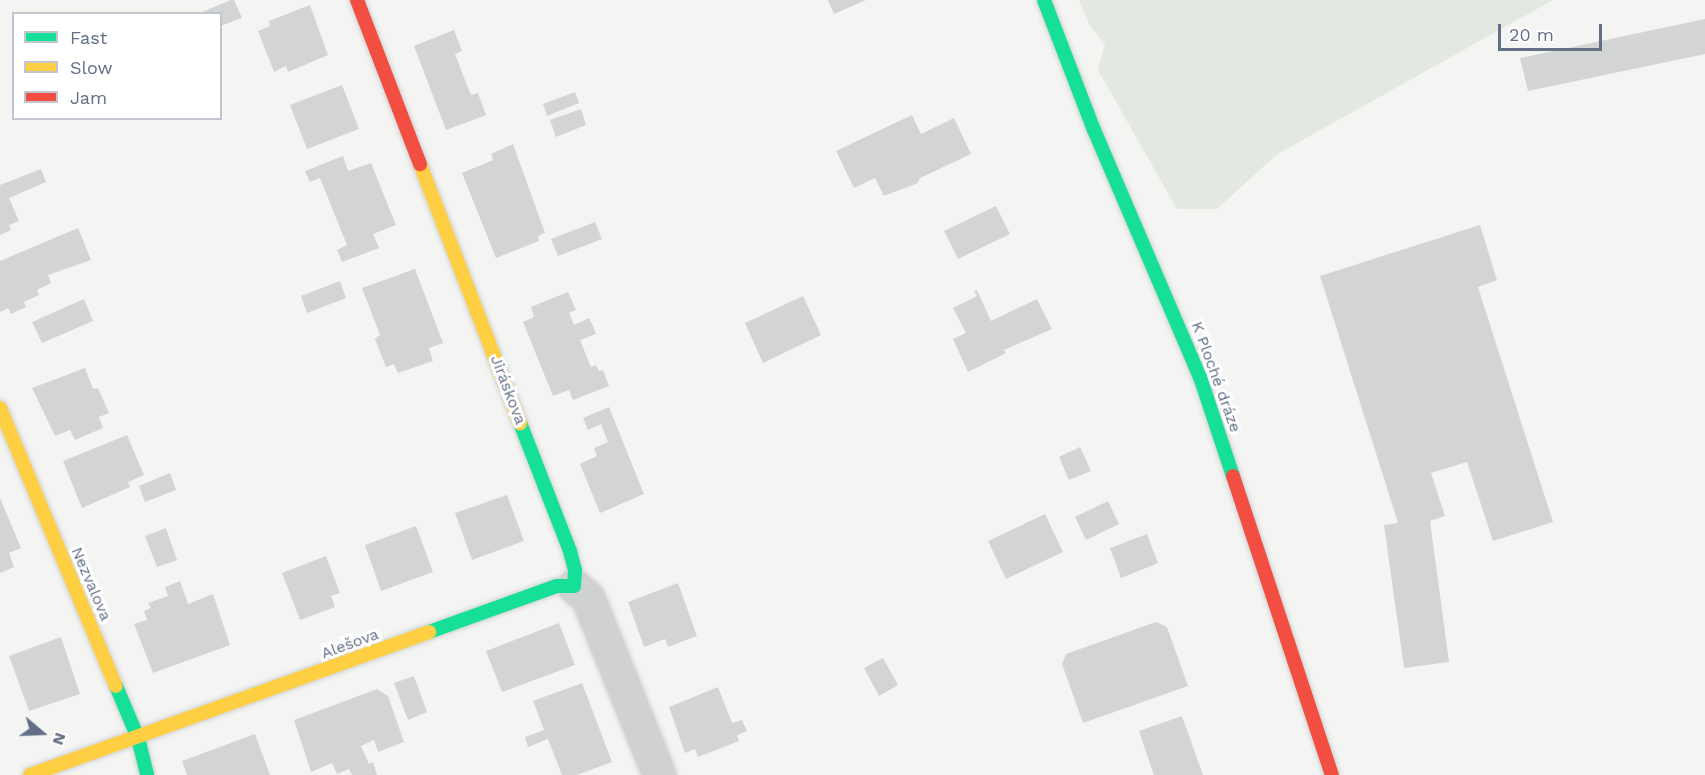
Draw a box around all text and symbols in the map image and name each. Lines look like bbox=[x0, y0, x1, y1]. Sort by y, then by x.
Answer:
legend bbox=[12, 12, 222, 120]
scale bar bbox=[1501, 12, 1604, 50]
text: 20 m bbox=[1509, 24, 1554, 45]
text: Fast bbox=[70, 27, 107, 48]
text: Slow bbox=[70, 57, 113, 78]
text: Jam bbox=[70, 87, 107, 108]
street label: K Ploché dráze bbox=[1187, 319, 1245, 435]
street label: Jiráskova bbox=[486, 353, 530, 427]
street label: Nezvalova bbox=[67, 544, 115, 624]
street label: Alešova bbox=[319, 625, 381, 663]
north arrow bbox=[12, 703, 72, 763]
text: N bbox=[49, 730, 70, 748]

